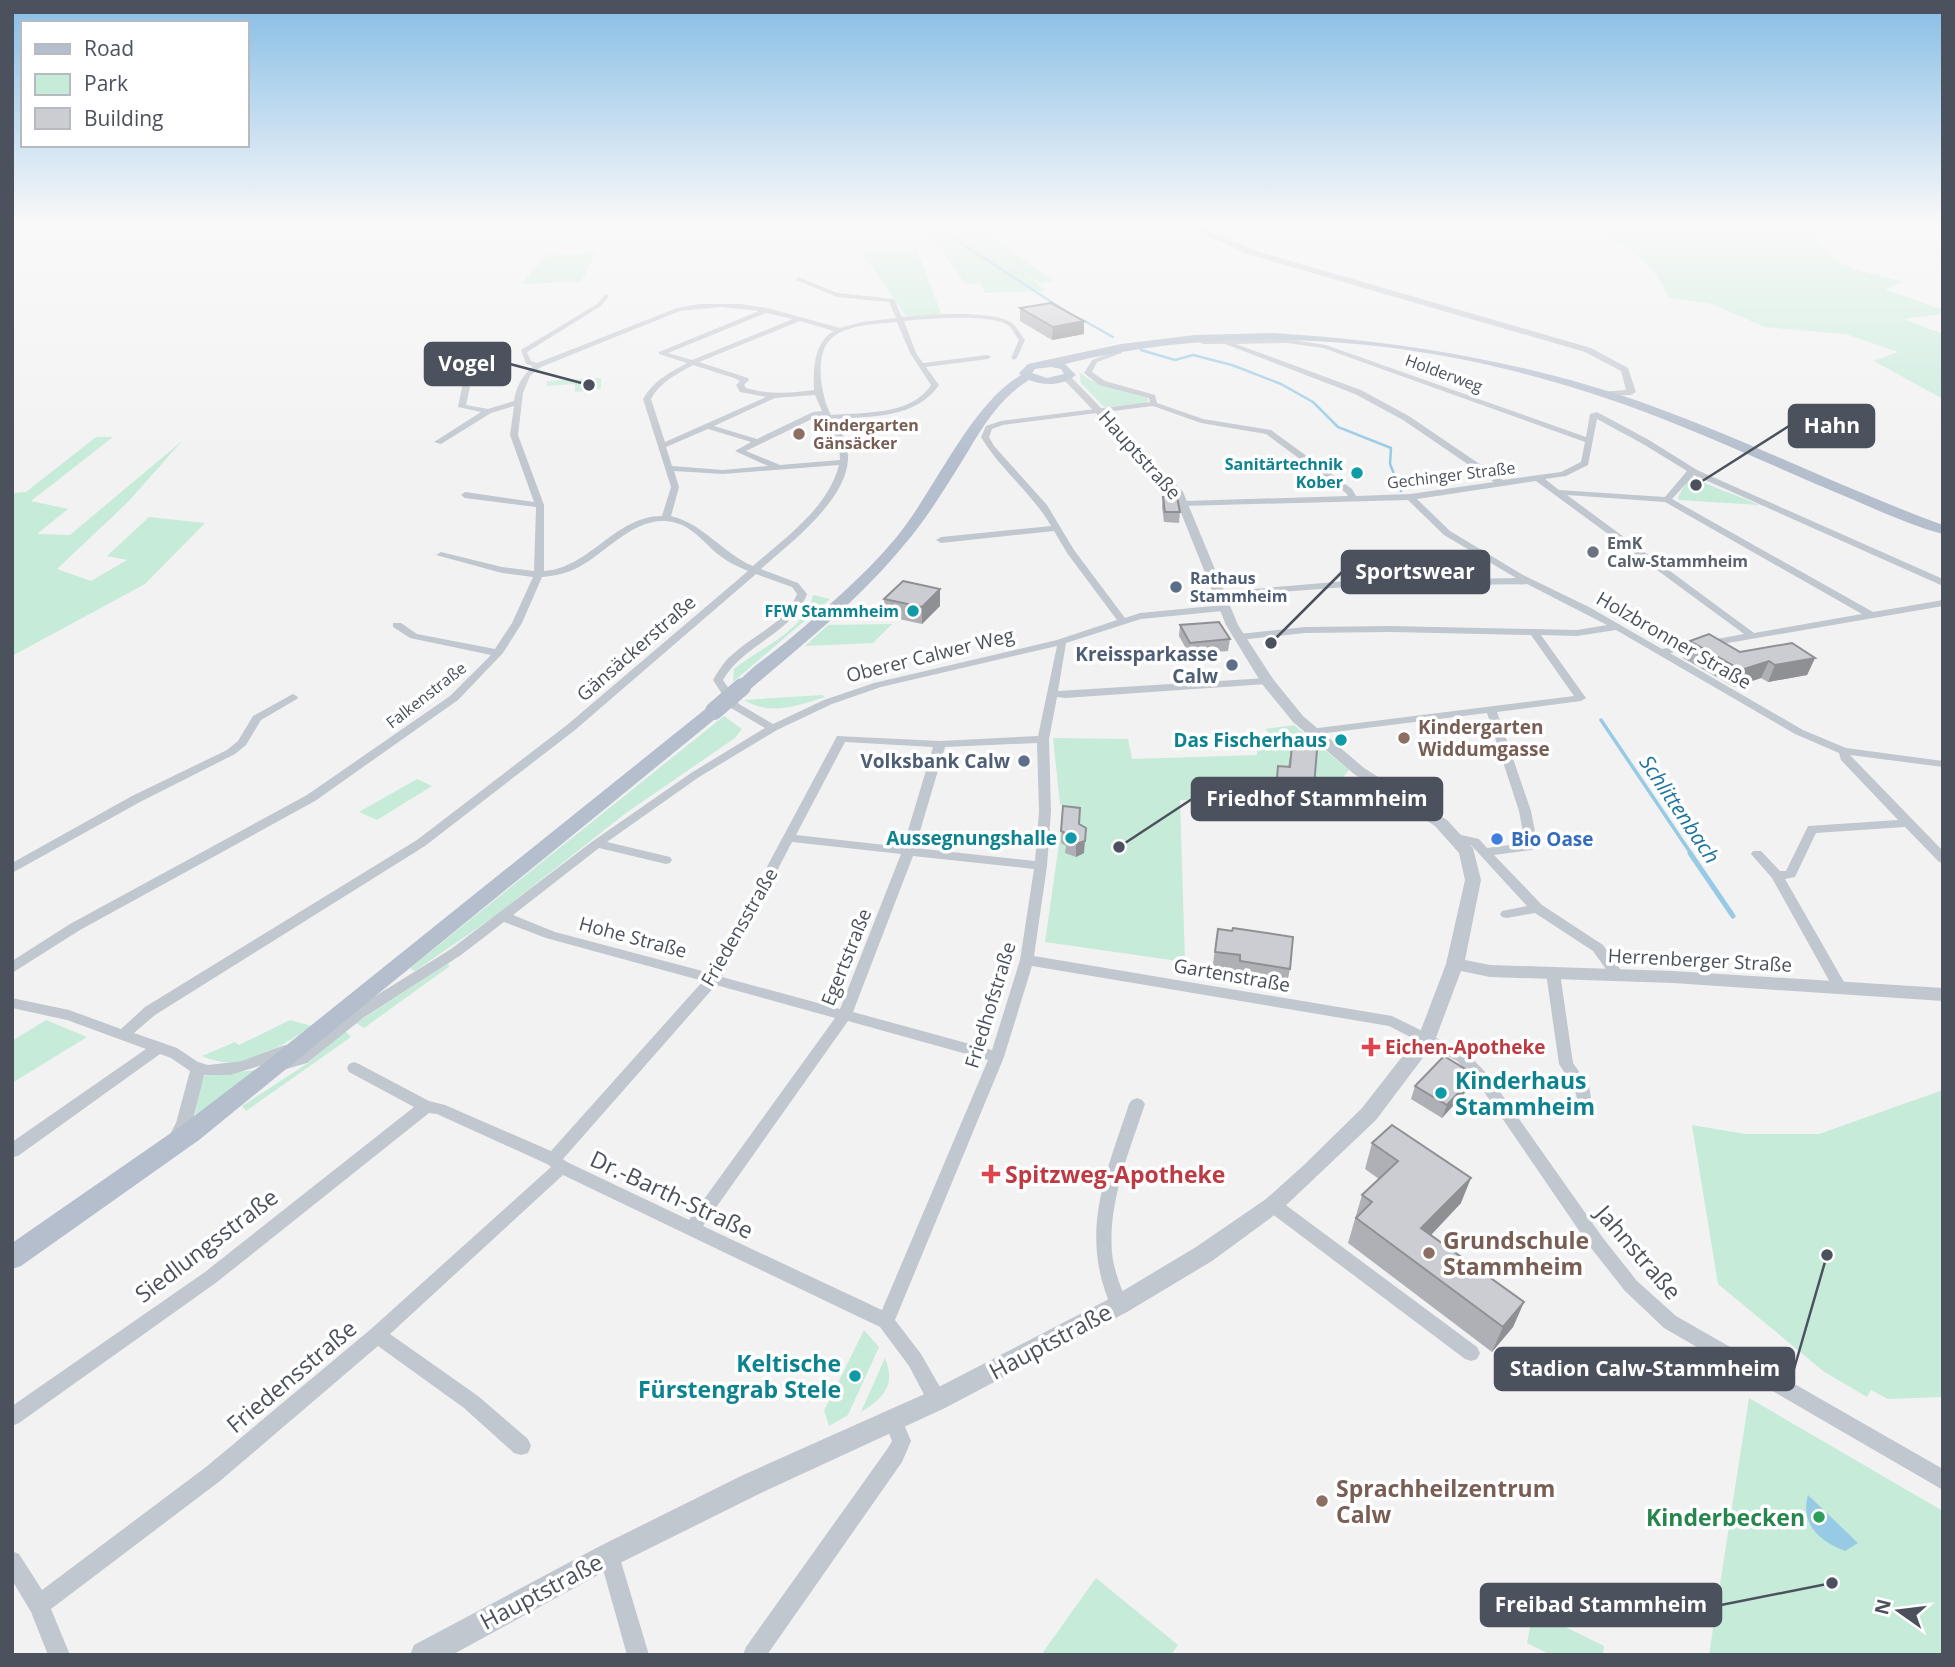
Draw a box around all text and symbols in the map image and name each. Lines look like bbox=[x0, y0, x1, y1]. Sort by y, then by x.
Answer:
legend bbox=[21, 21, 248, 147]
text: Road bbox=[84, 34, 134, 62]
text: Park bbox=[84, 69, 128, 97]
text: Building bbox=[84, 104, 163, 132]
callout: Vogel bbox=[425, 343, 510, 385]
text: Vogel bbox=[438, 349, 496, 377]
street label: Holderweg bbox=[1402, 349, 1486, 397]
street label: Hauptstraße bbox=[1093, 405, 1187, 505]
callout: Hahn bbox=[1789, 405, 1874, 447]
text: Hahn bbox=[1804, 411, 1860, 439]
place label: Kindergarten Gänsäcker bbox=[813, 414, 919, 454]
marker: Kindergarten Gänsäcker bbox=[791, 426, 807, 442]
place label: Sanitärtechnik Kober bbox=[1225, 453, 1343, 493]
street label: Gechinger Straße bbox=[1386, 456, 1516, 494]
marker: Sanitärtechnik Kober bbox=[1349, 465, 1365, 481]
place label: EmK Calw-Stammheim bbox=[1607, 532, 1748, 572]
marker: EmK Calw-Stammheim bbox=[1585, 544, 1601, 560]
callout: Sportswear bbox=[1342, 551, 1489, 593]
text: Sportswear bbox=[1355, 557, 1475, 585]
place label: Rathaus Stammheim bbox=[1190, 567, 1287, 607]
marker: Rathaus Stammheim bbox=[1168, 579, 1184, 595]
street label: Holzbronner Straße bbox=[1592, 585, 1756, 695]
street label: Gänsäckerstraße bbox=[571, 589, 701, 707]
place label: FFW Stammheim bbox=[764, 600, 899, 622]
marker: FFW Stammheim bbox=[905, 603, 921, 619]
street label: Oberer Calwer Weg bbox=[843, 622, 1017, 688]
place label: Kreissparkasse Calw bbox=[1075, 641, 1219, 689]
street label: Falkenstraße bbox=[381, 657, 471, 733]
marker: Kreissparkasse Calw bbox=[1224, 657, 1240, 673]
place label: Kindergarten Widdumgasse bbox=[1418, 714, 1550, 762]
place label: Das Fischerhaus bbox=[1173, 727, 1327, 753]
marker: Kindergarten Widdumgasse bbox=[1396, 730, 1412, 746]
marker: Das Fischerhaus bbox=[1333, 732, 1349, 748]
place label: Volksbank Calw bbox=[861, 748, 1011, 774]
water label: Schlittenbach bbox=[1633, 749, 1727, 869]
marker: Volksbank Calw bbox=[1016, 753, 1032, 769]
callout: Friedhof Stammheim bbox=[1192, 778, 1442, 820]
text: Friedhof Stammheim bbox=[1206, 784, 1428, 812]
place label: Aussegnungshalle bbox=[886, 825, 1057, 851]
place label: Bio Oase bbox=[1511, 826, 1594, 852]
marker: Aussegnungshalle bbox=[1063, 830, 1079, 846]
marker: Bio Oase bbox=[1489, 831, 1505, 847]
street label: Friedensstraße bbox=[695, 863, 783, 991]
street label: Egertstraße bbox=[815, 905, 877, 1009]
street label: Hohe Straße bbox=[576, 910, 690, 964]
street label: Friedhofstraße bbox=[958, 939, 1022, 1071]
street label: Herrenberger Straße bbox=[1607, 942, 1793, 978]
street label: Gartenstraße bbox=[1172, 952, 1292, 998]
place label: Eichen-Apotheke bbox=[1385, 1034, 1545, 1060]
marker: Eichen-Apotheke bbox=[1363, 1039, 1379, 1055]
place label: Kinderhaus Stammheim bbox=[1455, 1064, 1595, 1122]
marker: Kinderhaus Stammheim bbox=[1433, 1085, 1449, 1101]
street label: Dr.-Barth-Straße bbox=[585, 1142, 759, 1246]
place label: Spitzweg-Apotheke bbox=[1005, 1158, 1225, 1190]
marker: Spitzweg-Apotheke bbox=[983, 1166, 999, 1182]
street label: Siedlungsstraße bbox=[128, 1181, 284, 1309]
street label: Jahnstraße bbox=[1588, 1196, 1689, 1306]
place label: Grundschule Stammheim bbox=[1443, 1224, 1589, 1282]
marker: Grundschule Stammheim bbox=[1421, 1245, 1437, 1261]
street label: Hauptstraße bbox=[983, 1295, 1117, 1387]
street label: Friedensstraße bbox=[219, 1312, 363, 1440]
place label: Keltische Fürstengrab Stele bbox=[638, 1347, 841, 1405]
callout: Stadion Calw-Stammheim bbox=[1495, 1348, 1794, 1390]
text: Stadion Calw-Stammheim bbox=[1510, 1354, 1780, 1382]
marker: Keltische Fürstengrab Stele bbox=[847, 1368, 863, 1384]
place label: Sprachheilzentrum Calw bbox=[1336, 1472, 1555, 1530]
marker: Sprachheilzentrum Calw bbox=[1314, 1493, 1330, 1509]
place label: Kinderbecken bbox=[1646, 1501, 1805, 1533]
marker: Kinderbecken bbox=[1811, 1509, 1827, 1525]
street label: Hauptstraße bbox=[474, 1545, 608, 1637]
north arrow bbox=[1864, 1576, 1934, 1646]
callout: Freibad Stammheim bbox=[1481, 1584, 1721, 1626]
text: Freibad Stammheim bbox=[1495, 1590, 1707, 1618]
text: N bbox=[1868, 1596, 1897, 1618]

